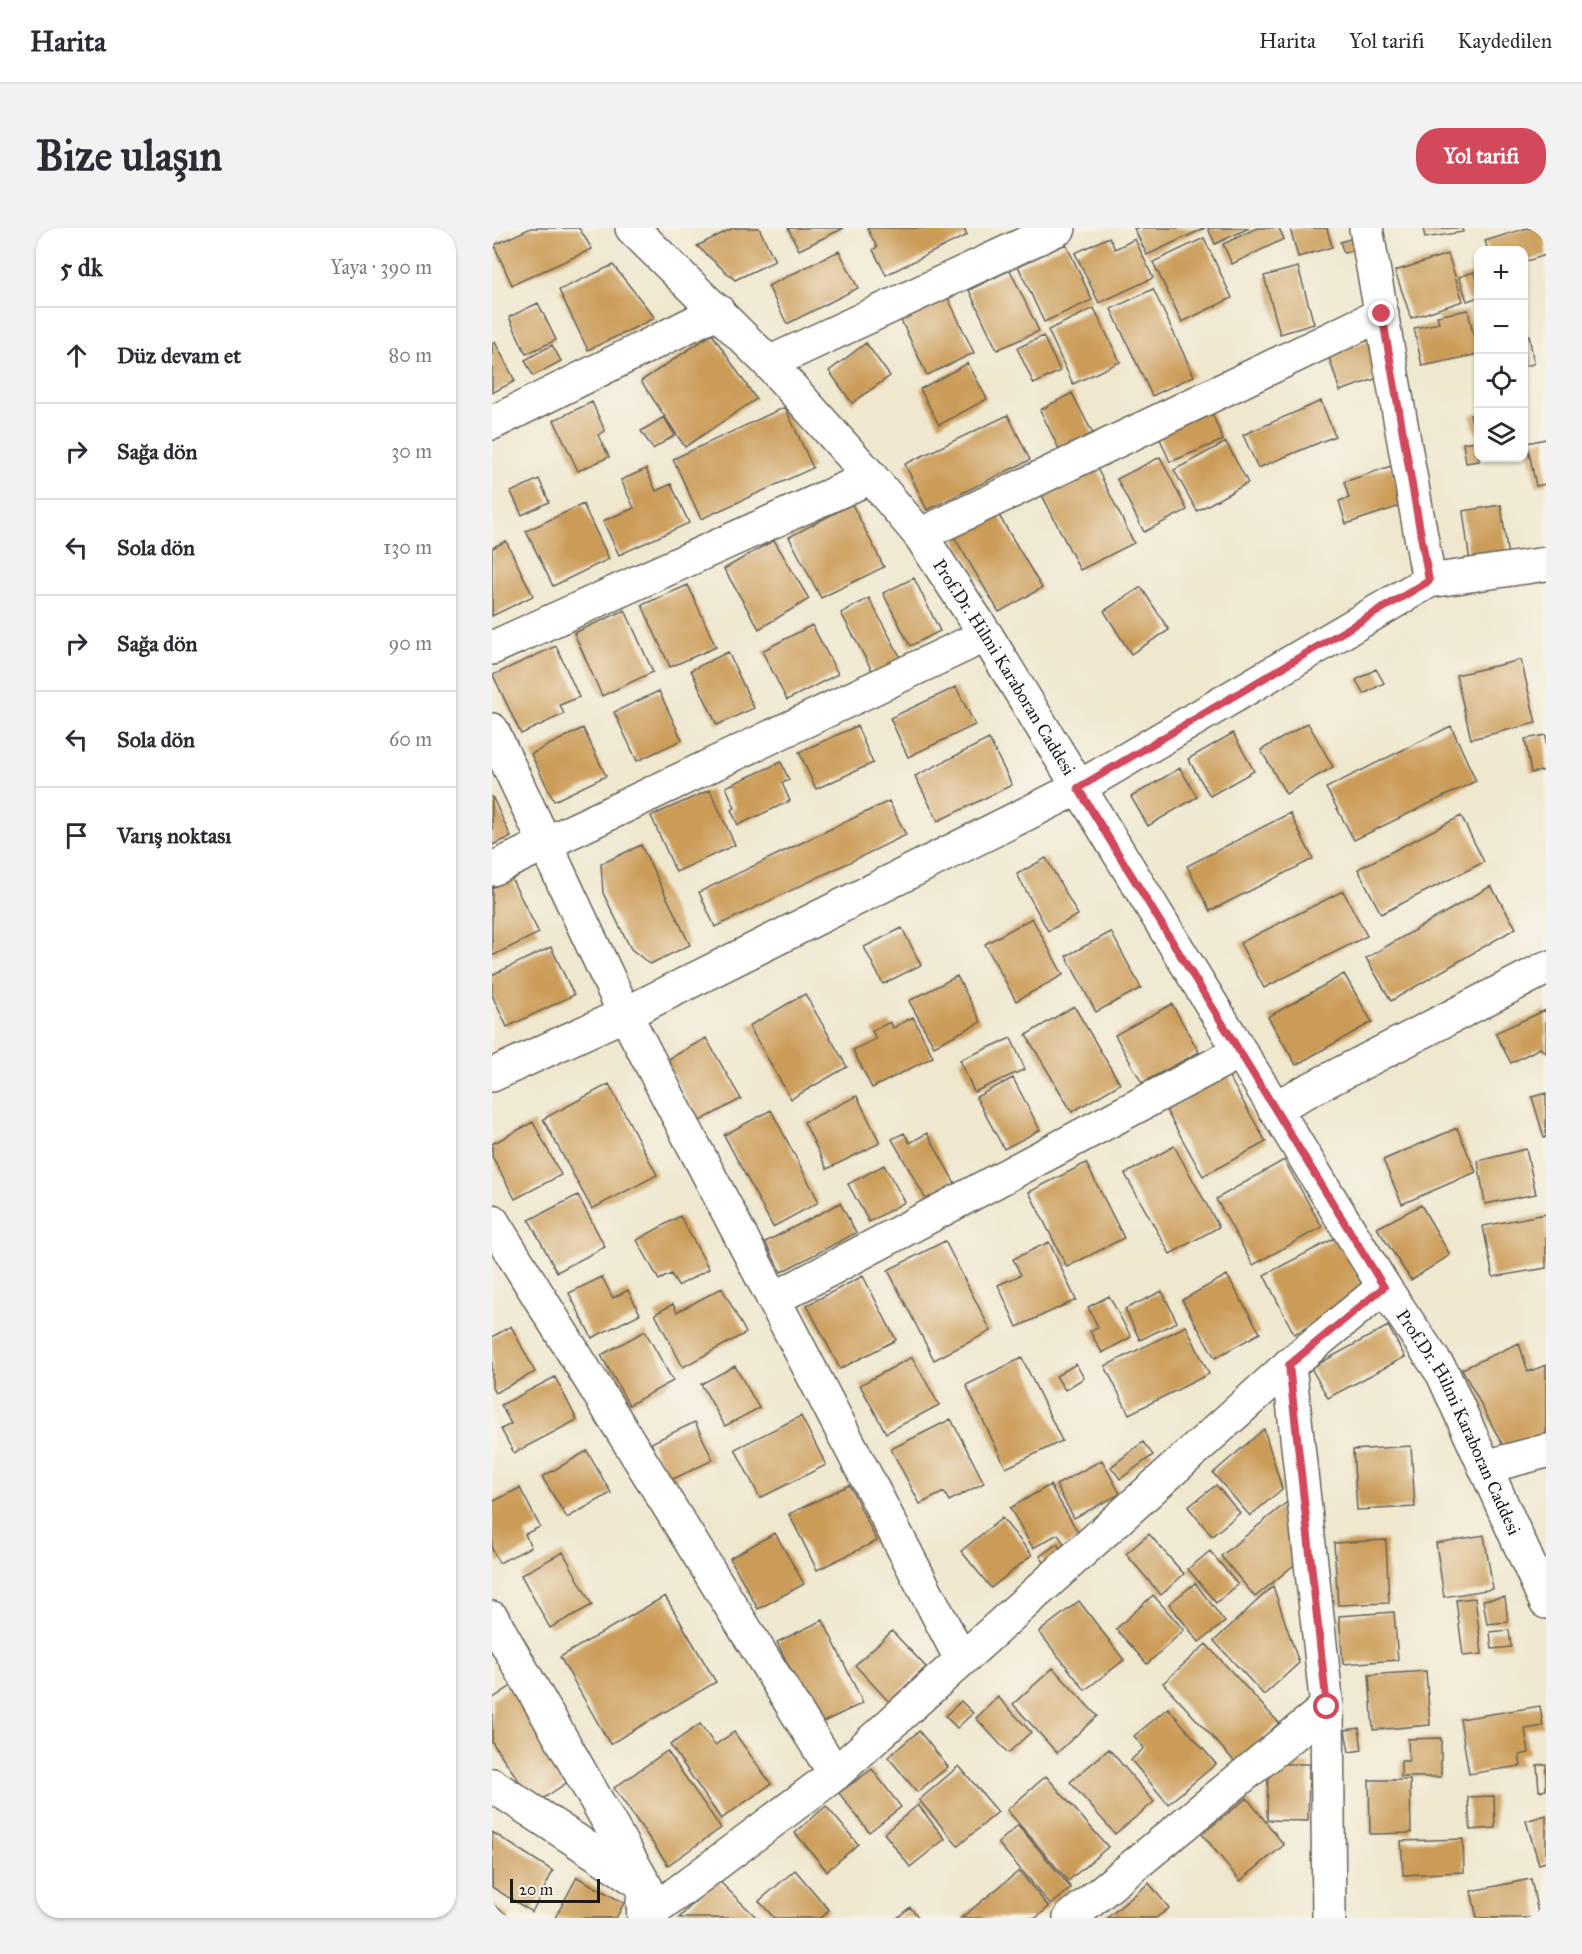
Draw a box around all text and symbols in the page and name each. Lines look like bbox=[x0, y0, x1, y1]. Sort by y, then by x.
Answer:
text: Harita bbox=[30, 24, 106, 59]
text: Harita bbox=[1259, 28, 1316, 54]
text: Yol tarifi bbox=[1349, 28, 1425, 54]
text: Kaydedilen bbox=[1458, 28, 1552, 54]
button: Yol tarifi bbox=[1416, 128, 1546, 184]
text: Bize ulaşın bbox=[36, 130, 222, 182]
map controls bbox=[1474, 246, 1528, 462]
button: + bbox=[1474, 246, 1528, 300]
text: 5 dk bbox=[60, 251, 103, 283]
text: Yaya · 390 m bbox=[330, 255, 432, 279]
route end bbox=[1368, 300, 1394, 326]
button: − bbox=[1474, 300, 1528, 354]
icon: ahead bbox=[60, 339, 93, 372]
text: Düz devam et bbox=[117, 342, 241, 369]
text: 80 m bbox=[389, 343, 432, 367]
button: locate bbox=[1474, 354, 1528, 408]
button: layers bbox=[1474, 408, 1528, 462]
icon: right bbox=[60, 435, 93, 468]
text: Sağa dön bbox=[117, 438, 197, 465]
text: 30 m bbox=[391, 439, 432, 463]
icon: left bbox=[60, 531, 93, 564]
text: Sola dön bbox=[117, 534, 195, 561]
text: 130 m bbox=[383, 535, 432, 559]
street label: Prof.Dr. Hilmi Karaboran Caddesi bbox=[928, 555, 1080, 779]
icon: right bbox=[60, 627, 93, 660]
text: Sağa dön bbox=[117, 630, 197, 657]
text: 90 m bbox=[389, 631, 432, 655]
icon: left bbox=[60, 723, 93, 756]
text: Sola dön bbox=[117, 726, 195, 753]
text: 60 m bbox=[389, 727, 432, 751]
icon: arrive bbox=[60, 819, 93, 852]
text: Varış noktası bbox=[117, 822, 231, 849]
street label: Prof.Dr. Hilmi Karaboran Caddesi bbox=[1391, 1305, 1525, 1539]
route start bbox=[1313, 1693, 1339, 1719]
scale bar bbox=[510, 1876, 600, 1904]
text: 20 m bbox=[519, 1880, 553, 1899]

